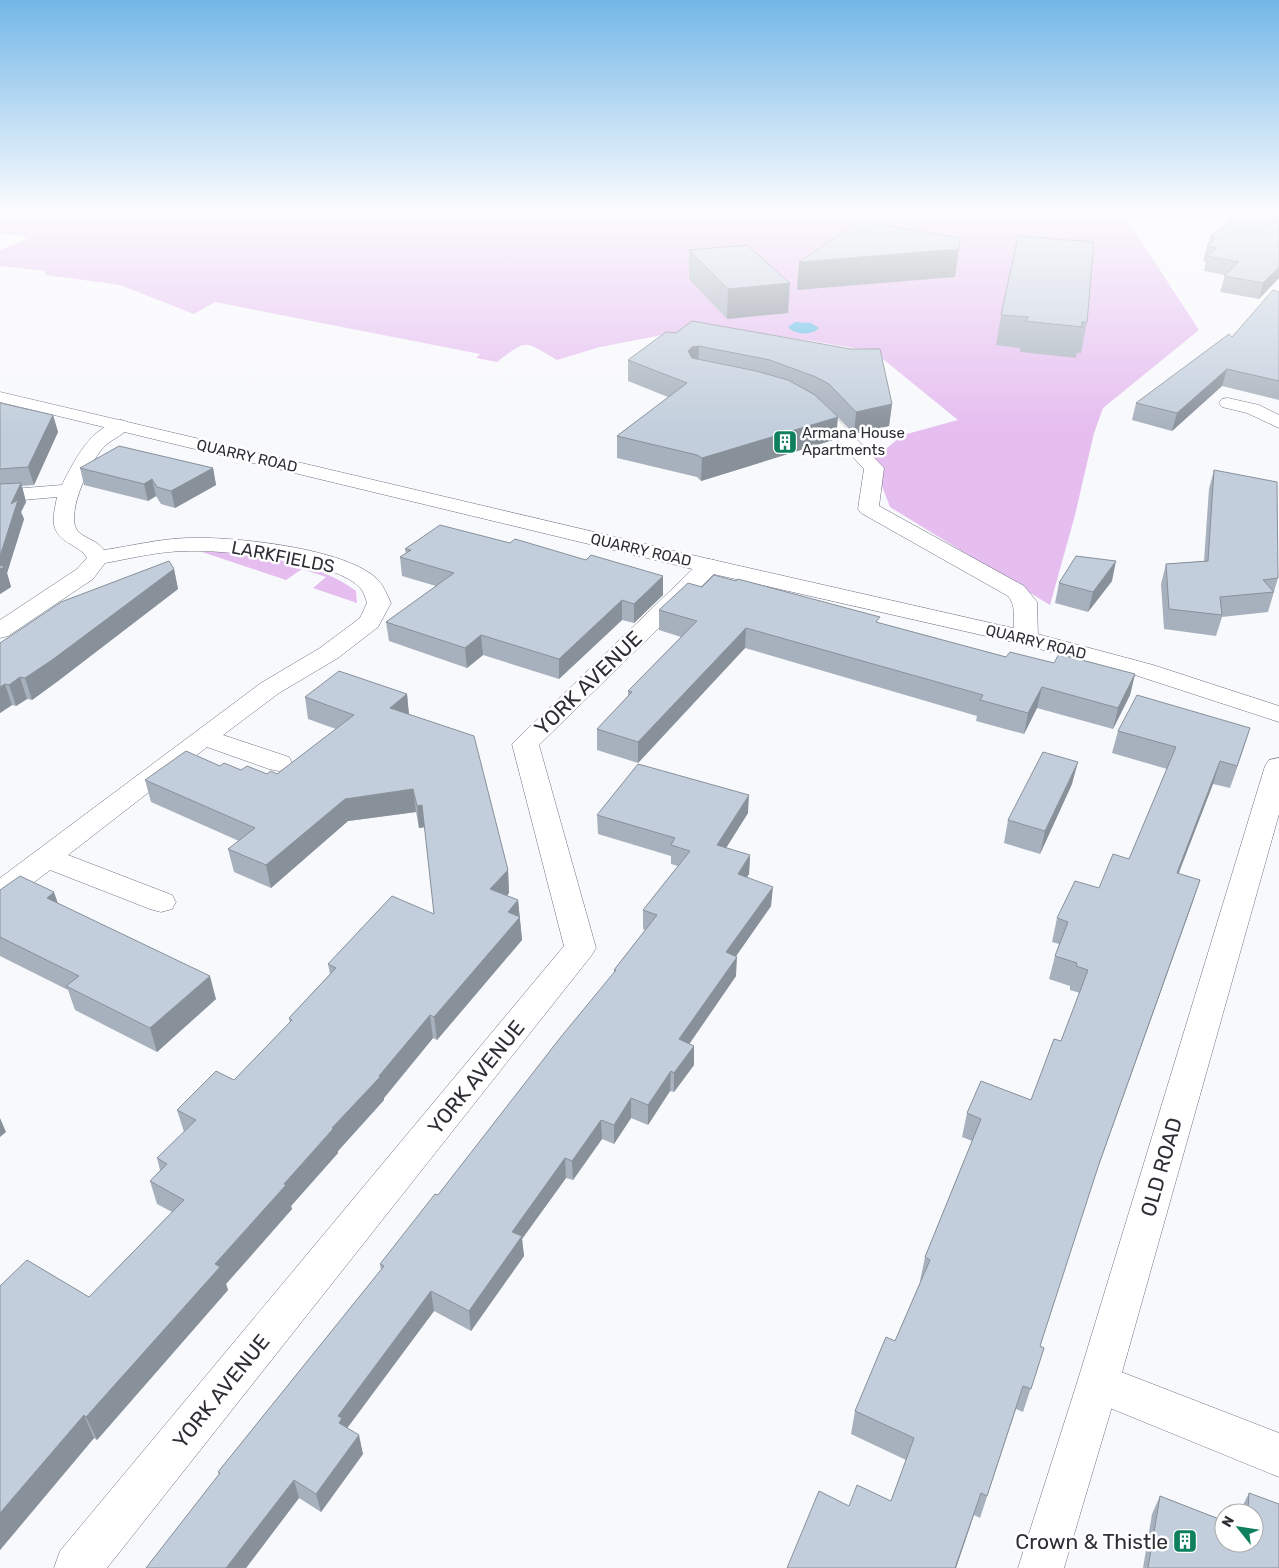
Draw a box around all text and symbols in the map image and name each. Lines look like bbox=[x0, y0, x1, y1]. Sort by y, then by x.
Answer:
place label: Armana House Apartments bbox=[802, 424, 905, 459]
building icon: Armana House Apartments bbox=[772, 429, 798, 455]
street label: QUARRY ROAD bbox=[195, 436, 299, 476]
street label: QUARRY ROAD bbox=[589, 530, 693, 570]
street label: LARKFIELDS bbox=[229, 536, 337, 578]
street label: QUARRY ROAD bbox=[984, 621, 1088, 663]
street label: YORK AVENUE bbox=[529, 626, 647, 740]
street label: YORK AVENUE bbox=[422, 1015, 530, 1139]
street label: OLD ROAD bbox=[1135, 1115, 1187, 1219]
street label: YORK AVENUE bbox=[167, 1329, 275, 1453]
north arrow bbox=[1214, 1503, 1264, 1553]
text: N bbox=[1218, 1513, 1238, 1530]
building icon: Crown & Thistle bbox=[1172, 1528, 1198, 1554]
place label: Crown & Thistle bbox=[1015, 1529, 1168, 1554]

